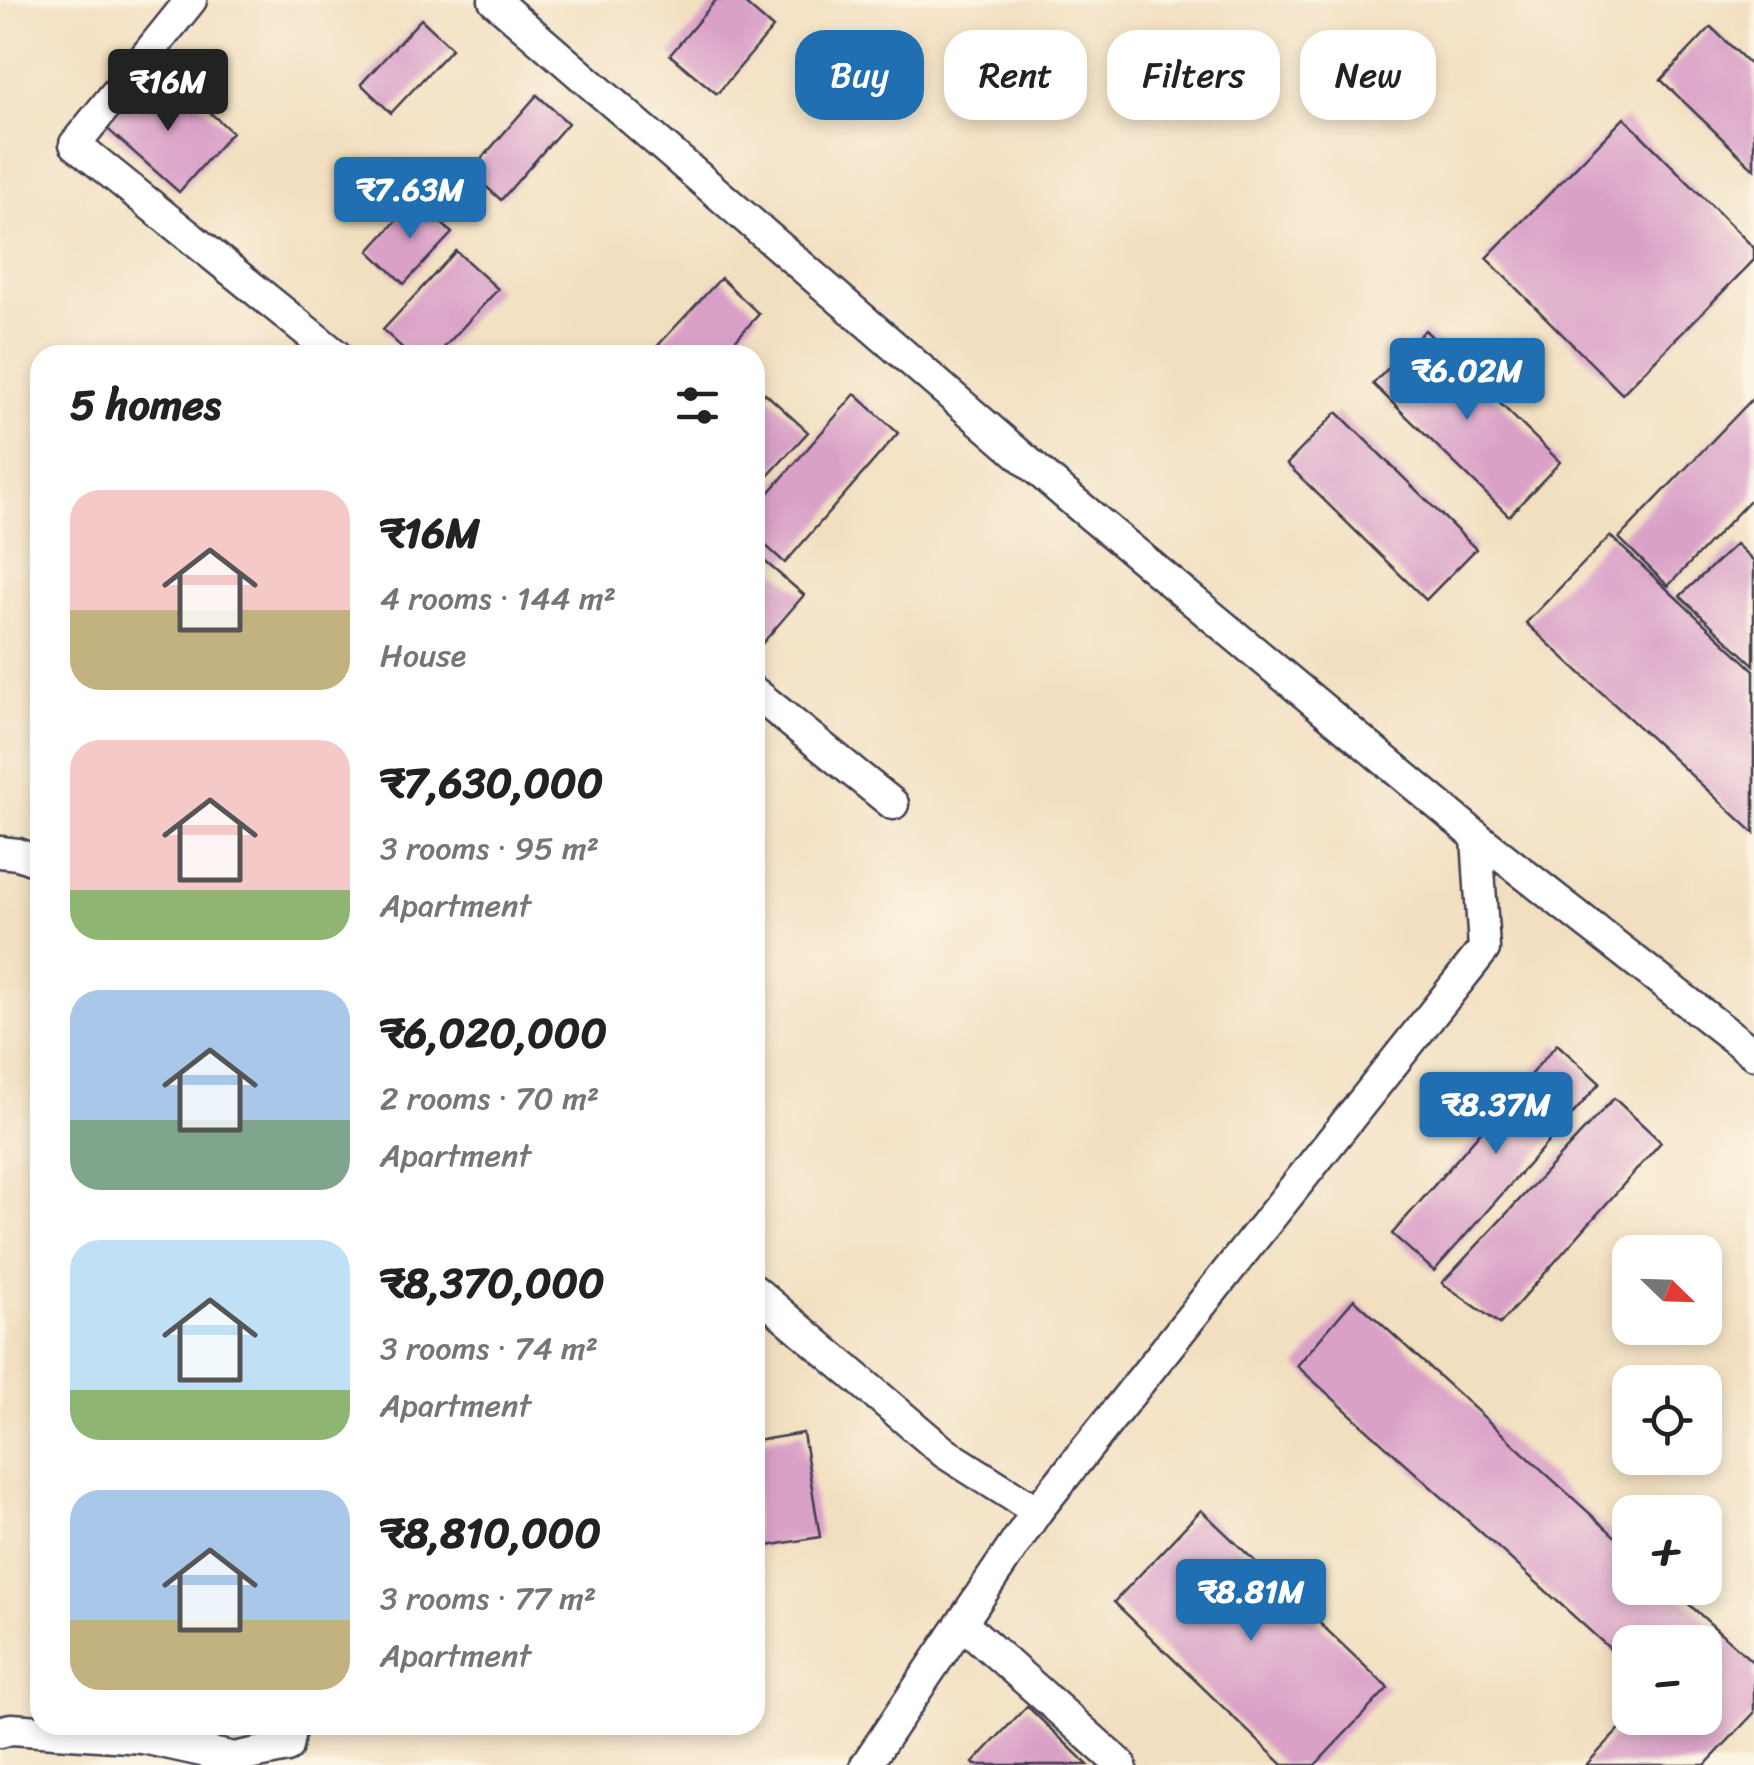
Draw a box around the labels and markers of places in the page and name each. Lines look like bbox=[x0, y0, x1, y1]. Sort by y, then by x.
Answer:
pin: ₹16M bbox=[109, 49, 227, 134]
pin: ₹7.63M bbox=[329, 157, 491, 242]
pin: ₹6.02M bbox=[1386, 338, 1548, 423]
pin: ₹8.37M bbox=[1415, 1072, 1577, 1157]
pin: ₹8.81M bbox=[1170, 1559, 1332, 1644]

